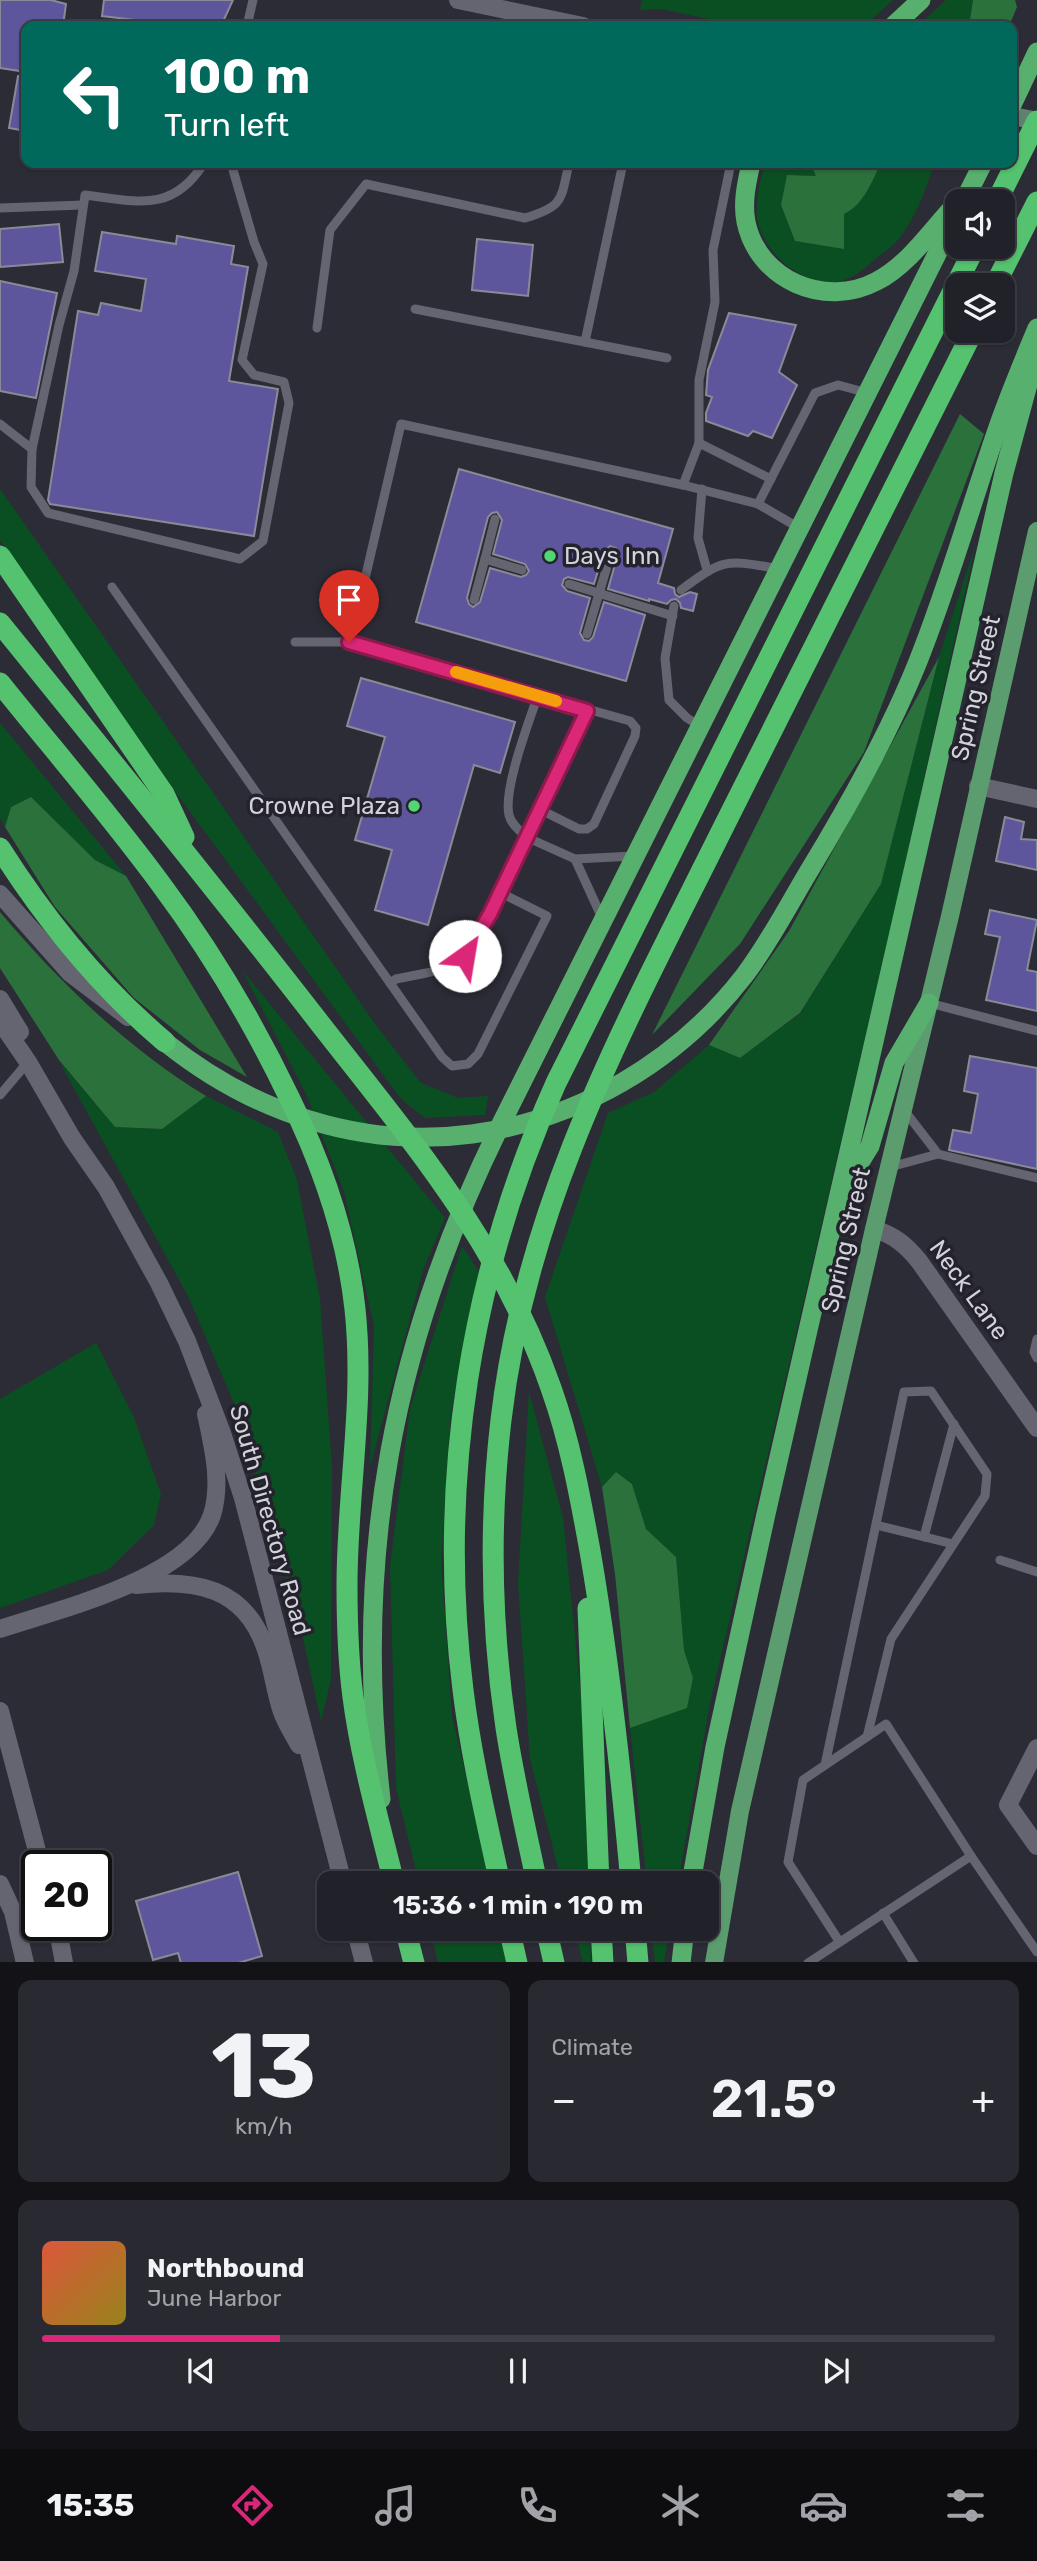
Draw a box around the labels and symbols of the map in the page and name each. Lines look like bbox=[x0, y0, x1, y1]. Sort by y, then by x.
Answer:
place label: Days Inn bbox=[564, 542, 660, 570]
marker: Days Inn bbox=[542, 548, 558, 564]
pin bbox=[319, 570, 379, 642]
street label: Spring Street bbox=[946, 613, 1006, 763]
place label: Crowne Plaza bbox=[249, 792, 400, 820]
marker: Crowne Plaza bbox=[406, 798, 422, 814]
position arrow bbox=[428, 919, 502, 993]
street label: Spring Street bbox=[816, 1165, 876, 1315]
street label: Neck Lane bbox=[924, 1235, 1014, 1345]
street label: South Directory Road bbox=[224, 1401, 316, 1639]
speed limit sign: 20 bbox=[21, 1850, 112, 1941]

